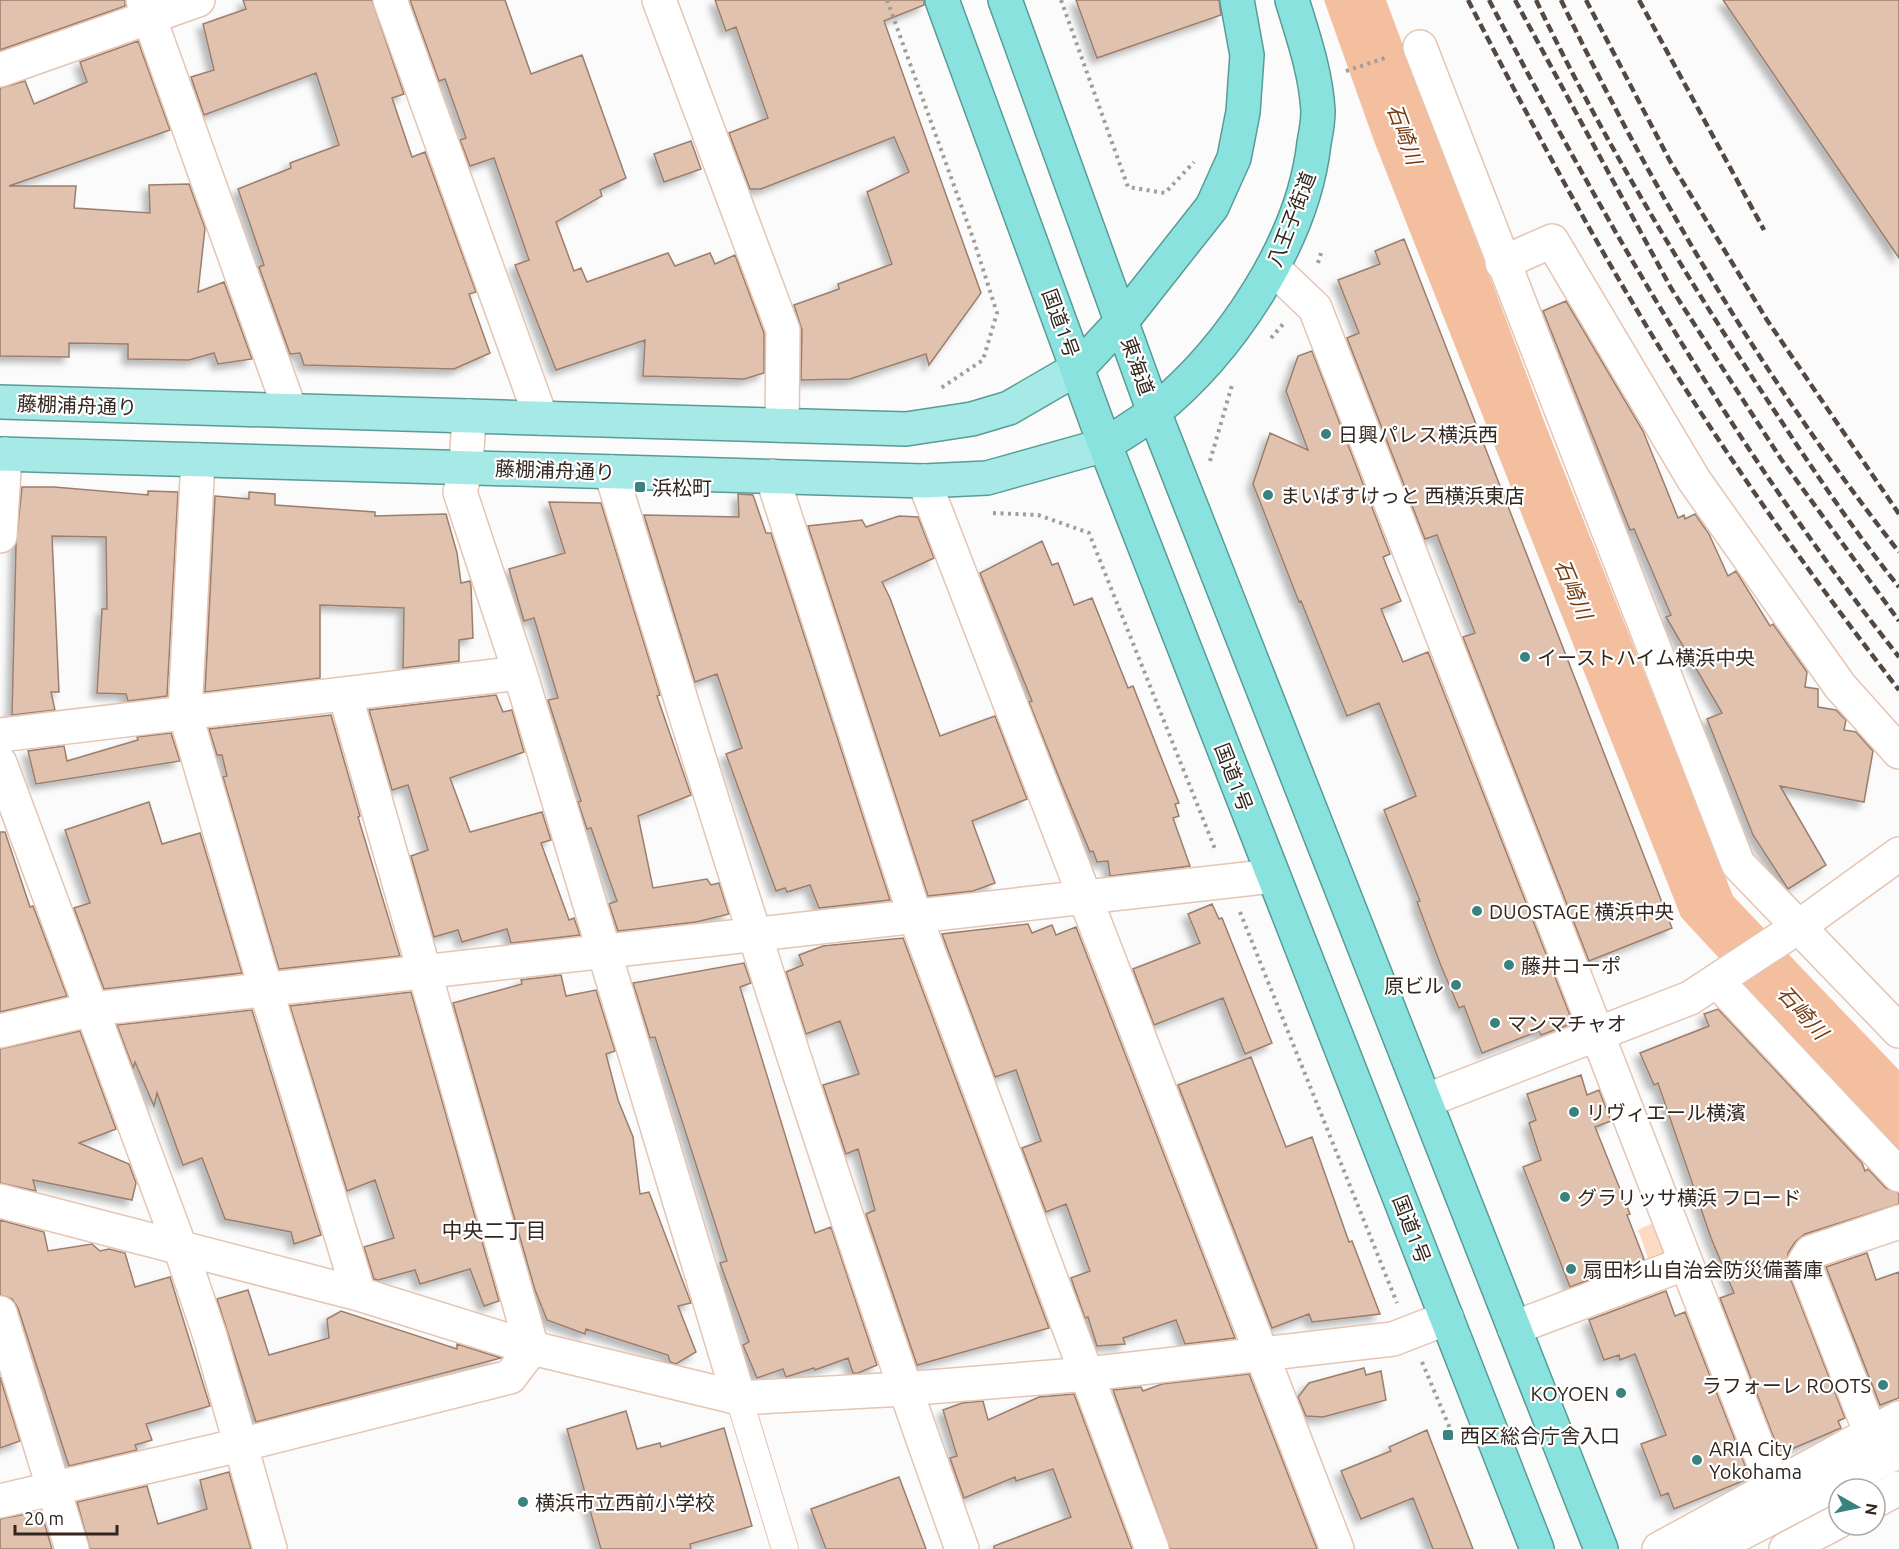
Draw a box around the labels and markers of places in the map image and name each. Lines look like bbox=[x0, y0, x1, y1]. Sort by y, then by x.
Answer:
place label: 日興パレス横浜西 bbox=[1338, 423, 1498, 446]
marker: 日興パレス横浜西 bbox=[1319, 427, 1333, 441]
place label: 浜松町 bbox=[652, 476, 712, 499]
marker: 浜松町 bbox=[633, 480, 647, 494]
place label: まいばすけっと 西横浜東店 bbox=[1280, 484, 1525, 507]
marker: まいばすけっと 西横浜東店 bbox=[1261, 488, 1275, 502]
place label: イーストハイム横浜中央 bbox=[1537, 646, 1755, 669]
marker: イーストハイム横浜中央 bbox=[1518, 650, 1532, 664]
place label: DUOSTAGE 横浜中央 bbox=[1489, 900, 1675, 923]
marker: DUOSTAGE 横浜中央 bbox=[1470, 904, 1484, 918]
place label: 藤井コーポ bbox=[1521, 954, 1621, 977]
marker: 藤井コーポ bbox=[1502, 958, 1516, 972]
place label: 原ビル bbox=[1384, 974, 1444, 997]
marker: 原ビル bbox=[1449, 978, 1463, 992]
place label: マンマチャオ bbox=[1507, 1012, 1627, 1035]
marker: マンマチャオ bbox=[1488, 1016, 1502, 1030]
place label: リヴィエール横濱 bbox=[1586, 1101, 1746, 1124]
marker: リヴィエール横濱 bbox=[1567, 1105, 1581, 1119]
place label: グラリッサ横浜 フロード bbox=[1577, 1186, 1802, 1209]
marker: グラリッサ横浜 フロード bbox=[1558, 1190, 1572, 1204]
place label: 扇田杉山自治会防災備蓄庫 bbox=[1583, 1258, 1823, 1281]
marker: 扇田杉山自治会防災備蓄庫 bbox=[1564, 1262, 1578, 1276]
place label: ラフォーレ ROOTS bbox=[1702, 1374, 1871, 1397]
marker: ラフォーレ ROOTS bbox=[1876, 1378, 1890, 1392]
place label: KOYOEN bbox=[1531, 1382, 1609, 1405]
marker: KOYOEN bbox=[1614, 1386, 1628, 1400]
place label: 西区総合庁舎入口 bbox=[1460, 1424, 1620, 1447]
marker: 西区総合庁舎入口 bbox=[1441, 1428, 1455, 1442]
place label: ARIA City Yokohama bbox=[1709, 1437, 1802, 1483]
marker: ARIA City Yokohama bbox=[1690, 1453, 1704, 1467]
place label: 横浜市立西前小学校 bbox=[535, 1491, 715, 1514]
marker: 横浜市立西前小学校 bbox=[516, 1495, 530, 1509]

